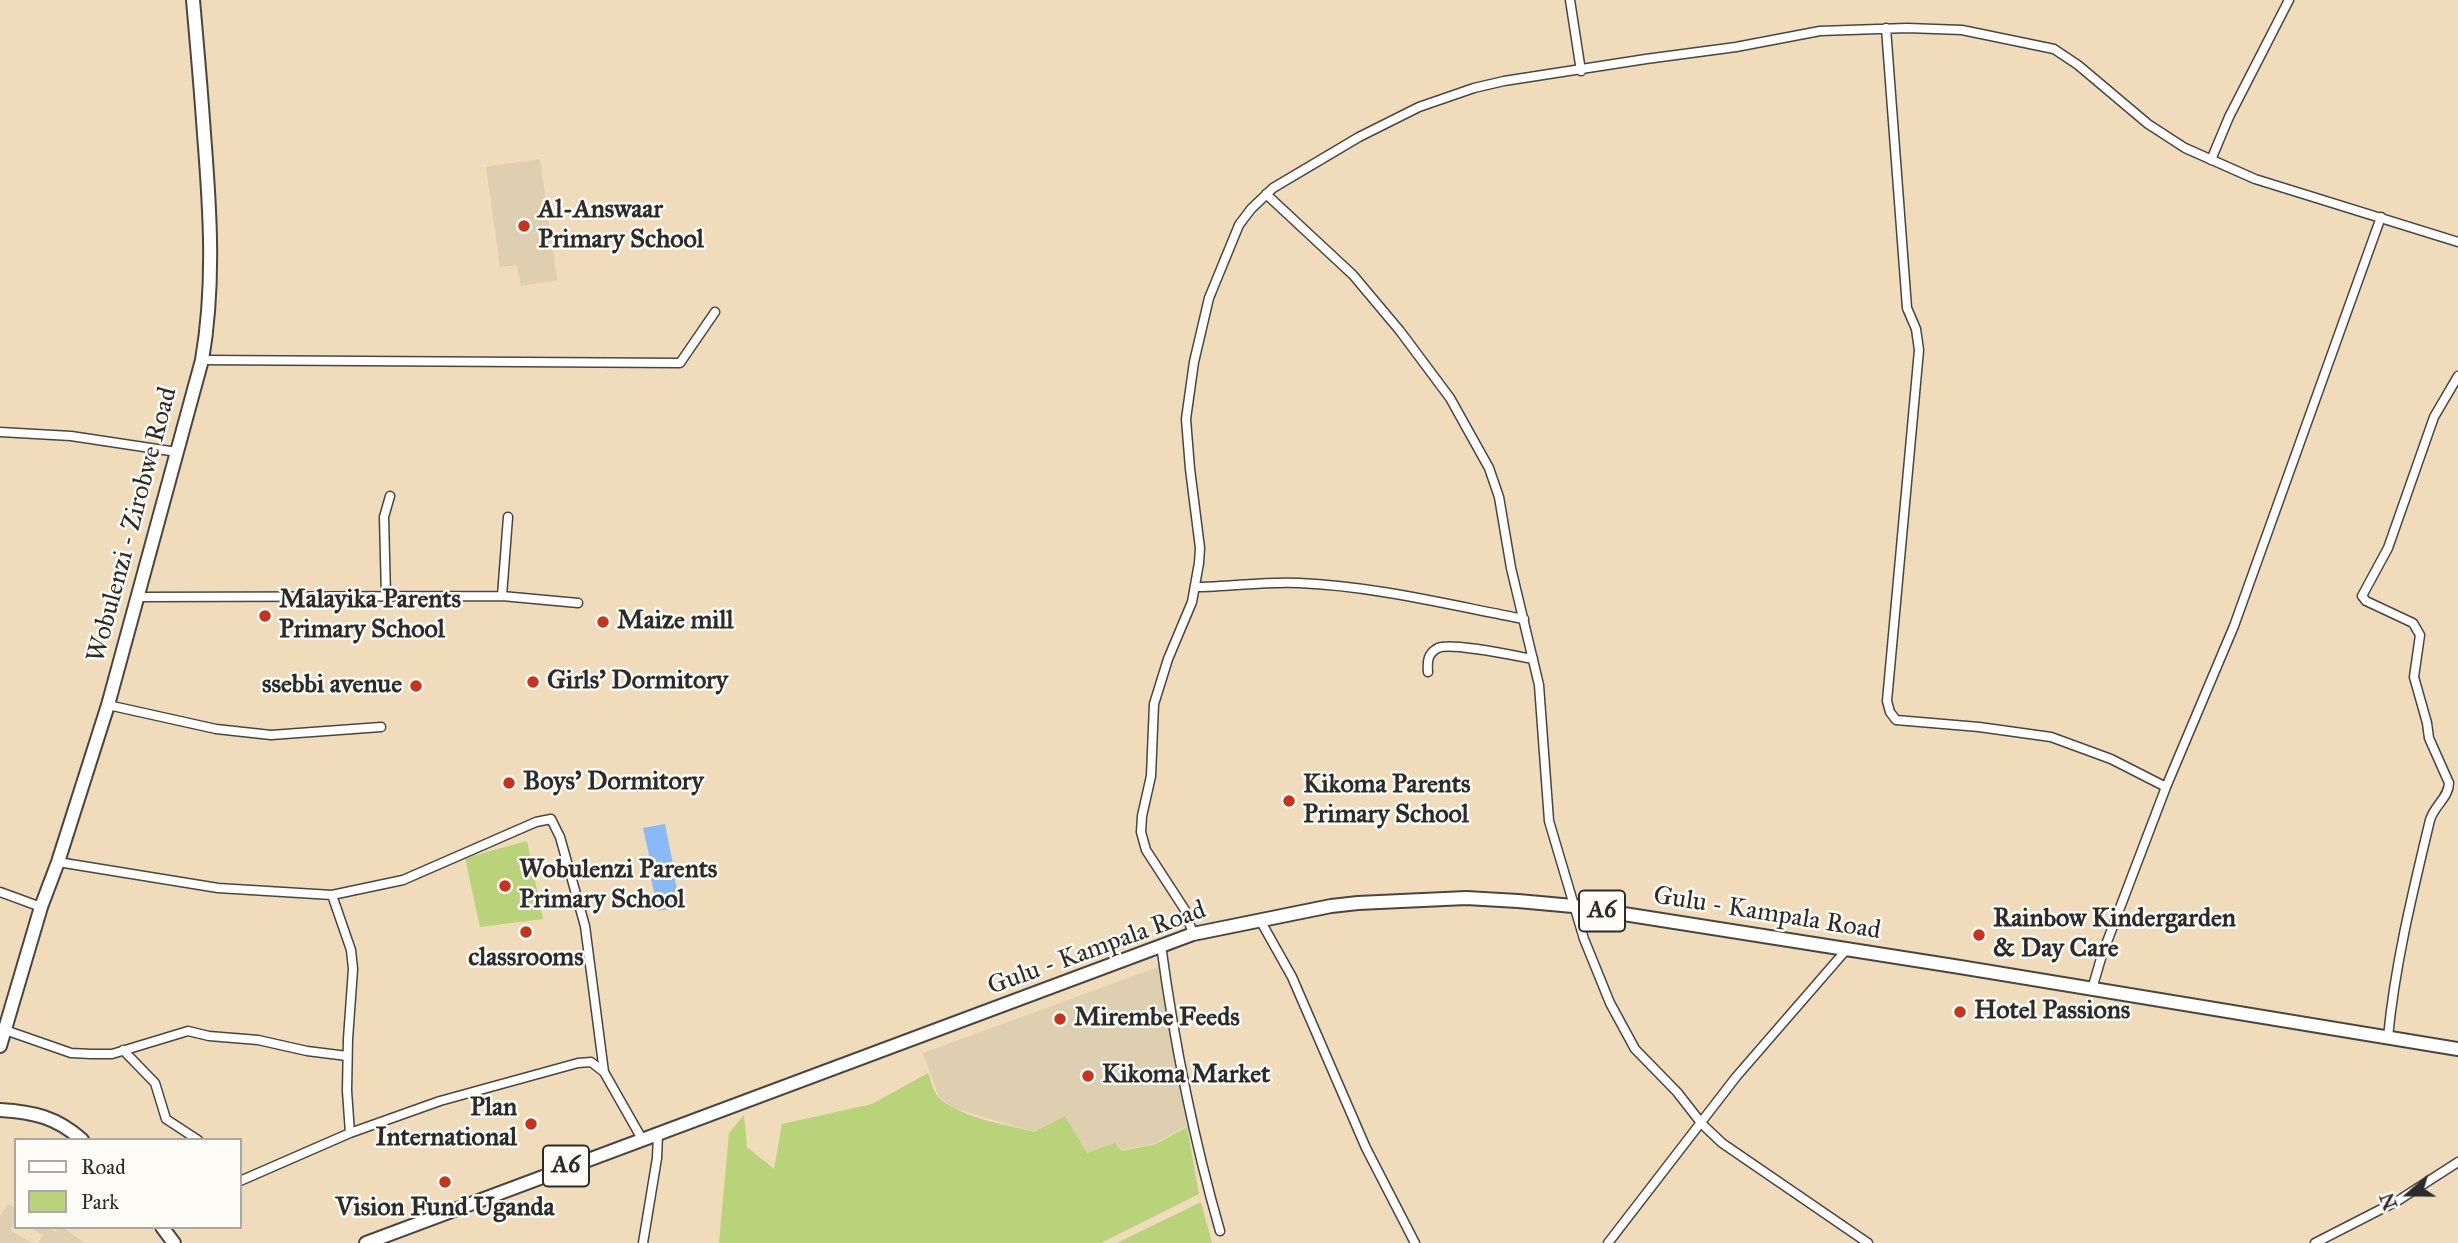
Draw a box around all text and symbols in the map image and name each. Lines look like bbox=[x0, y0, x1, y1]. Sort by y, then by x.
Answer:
place label: Al-Answaar Primary School bbox=[538, 195, 704, 256]
marker: Al-Answaar Primary School bbox=[516, 218, 532, 234]
street label: Wobulenzi - Zirobwe Road bbox=[81, 384, 185, 666]
place label: Malayika Parents Primary School bbox=[279, 585, 461, 646]
place label: Maize mill bbox=[617, 606, 733, 638]
marker: Malayika Parents Primary School bbox=[257, 608, 273, 624]
marker: Maize mill bbox=[595, 614, 611, 630]
place label: Girls' Dormitory bbox=[547, 666, 728, 698]
place label: ssebbi avenue bbox=[262, 670, 402, 702]
marker: Girls' Dormitory bbox=[525, 674, 541, 690]
marker: ssebbi avenue bbox=[408, 678, 424, 694]
place label: Boys' Dormitory bbox=[523, 767, 704, 799]
place label: Kikoma Parents Primary School bbox=[1303, 770, 1470, 832]
marker: Boys' Dormitory bbox=[501, 775, 517, 791]
marker: Kikoma Parents Primary School bbox=[1281, 793, 1297, 809]
place label: Wobulenzi Parents Primary School bbox=[519, 855, 717, 917]
marker: Wobulenzi Parents Primary School bbox=[497, 878, 513, 894]
street label: Gulu - Kampala Road bbox=[1651, 881, 1883, 947]
road number: A6 bbox=[1579, 890, 1625, 931]
street label: Gulu - Kampala Road bbox=[984, 895, 1210, 1003]
place label: Rainbow Kindergarden & Day Care bbox=[1993, 904, 2236, 965]
marker: classrooms bbox=[518, 924, 534, 940]
marker: Rainbow Kindergarden & Day Care bbox=[1971, 927, 1987, 943]
place label: classrooms bbox=[468, 943, 584, 975]
place label: Hotel Passions bbox=[1974, 996, 2130, 1028]
place label: Mirembe Feeds bbox=[1074, 1003, 1240, 1035]
marker: Hotel Passions bbox=[1952, 1004, 1968, 1020]
marker: Mirembe Feeds bbox=[1052, 1011, 1068, 1027]
place label: Kikoma Market bbox=[1102, 1060, 1270, 1092]
marker: Kikoma Market bbox=[1080, 1068, 1096, 1084]
place label: Plan International bbox=[375, 1093, 517, 1154]
marker: Plan International bbox=[523, 1116, 539, 1132]
legend bbox=[14, 1138, 242, 1229]
road number: A6 bbox=[543, 1146, 589, 1186]
text: Road bbox=[81, 1154, 126, 1180]
north arrow bbox=[2374, 1159, 2444, 1229]
marker: Vision Fund Uganda bbox=[437, 1174, 453, 1190]
text: Park bbox=[81, 1189, 119, 1215]
text: N bbox=[2375, 1190, 2402, 1213]
place label: Vision Fund Uganda bbox=[335, 1193, 555, 1225]

